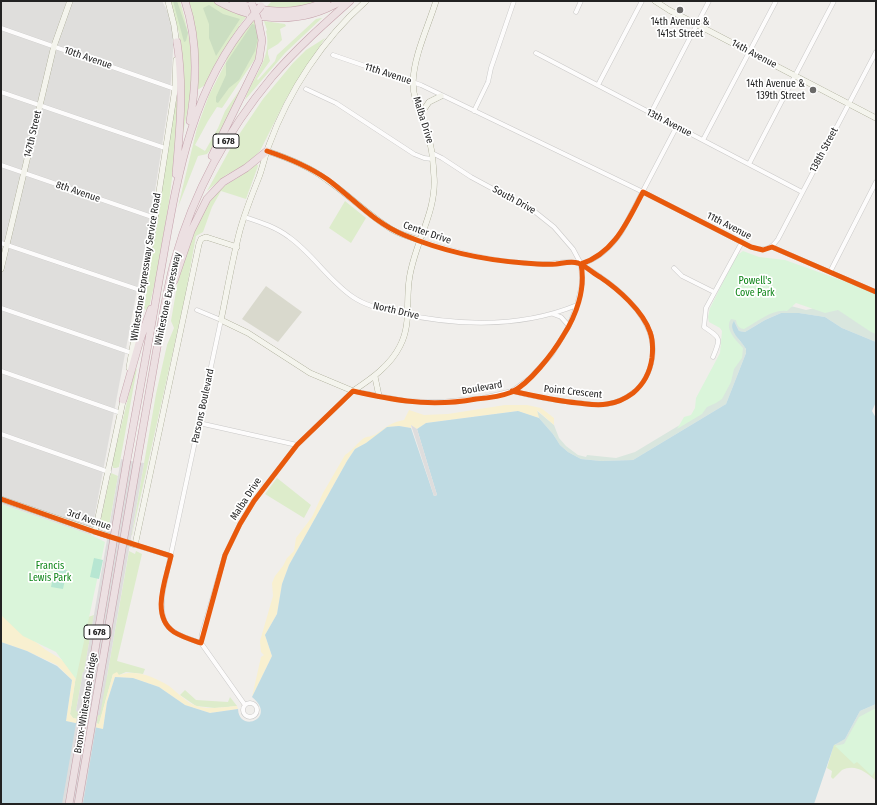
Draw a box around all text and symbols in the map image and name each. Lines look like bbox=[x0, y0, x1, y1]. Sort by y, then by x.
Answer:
marker: 14th Avenue & 141st Street bbox=[675, 5, 685, 15]
place label: 14th Avenue & 141st Street bbox=[651, 16, 709, 40]
street label: 14th Avenue bbox=[729, 37, 779, 71]
street label: 10th Avenue bbox=[62, 44, 114, 72]
street label: 11th Avenue bbox=[363, 61, 413, 87]
place label: 14th Avenue & 139th Street bbox=[746, 78, 805, 102]
marker: 14th Avenue & 139th Street bbox=[808, 85, 818, 95]
street label: Malba Drive bbox=[410, 95, 436, 145]
street label: 13th Avenue bbox=[644, 106, 694, 140]
street label: 147th Street bbox=[22, 109, 44, 159]
street label: 138th Street bbox=[807, 126, 841, 174]
road number: I 678 bbox=[213, 134, 239, 148]
street label: 8th Avenue bbox=[54, 179, 102, 205]
street label: South Drive bbox=[490, 183, 538, 217]
street label: Whitestone Expressway Service Road bbox=[128, 192, 164, 342]
street label: 11th Avenue bbox=[705, 210, 753, 242]
street label: Center Drive bbox=[401, 219, 453, 247]
street label: Whitestone Expressway bbox=[152, 251, 184, 347]
park label: Powell's Cove Park bbox=[735, 275, 775, 298]
street label: North Drive bbox=[372, 300, 420, 322]
street label: Parsons Boulevard bbox=[189, 368, 217, 444]
street label: Boulevard bbox=[461, 379, 503, 397]
street label: Point Crescent bbox=[543, 383, 603, 401]
street label: Malba Drive bbox=[228, 476, 264, 522]
street label: 3rd Avenue bbox=[66, 507, 112, 533]
park label: Francis Lewis Park bbox=[29, 560, 71, 584]
road number: I 678 bbox=[84, 625, 110, 639]
street label: Bronx-Whitestone Bridge bbox=[72, 652, 100, 754]

